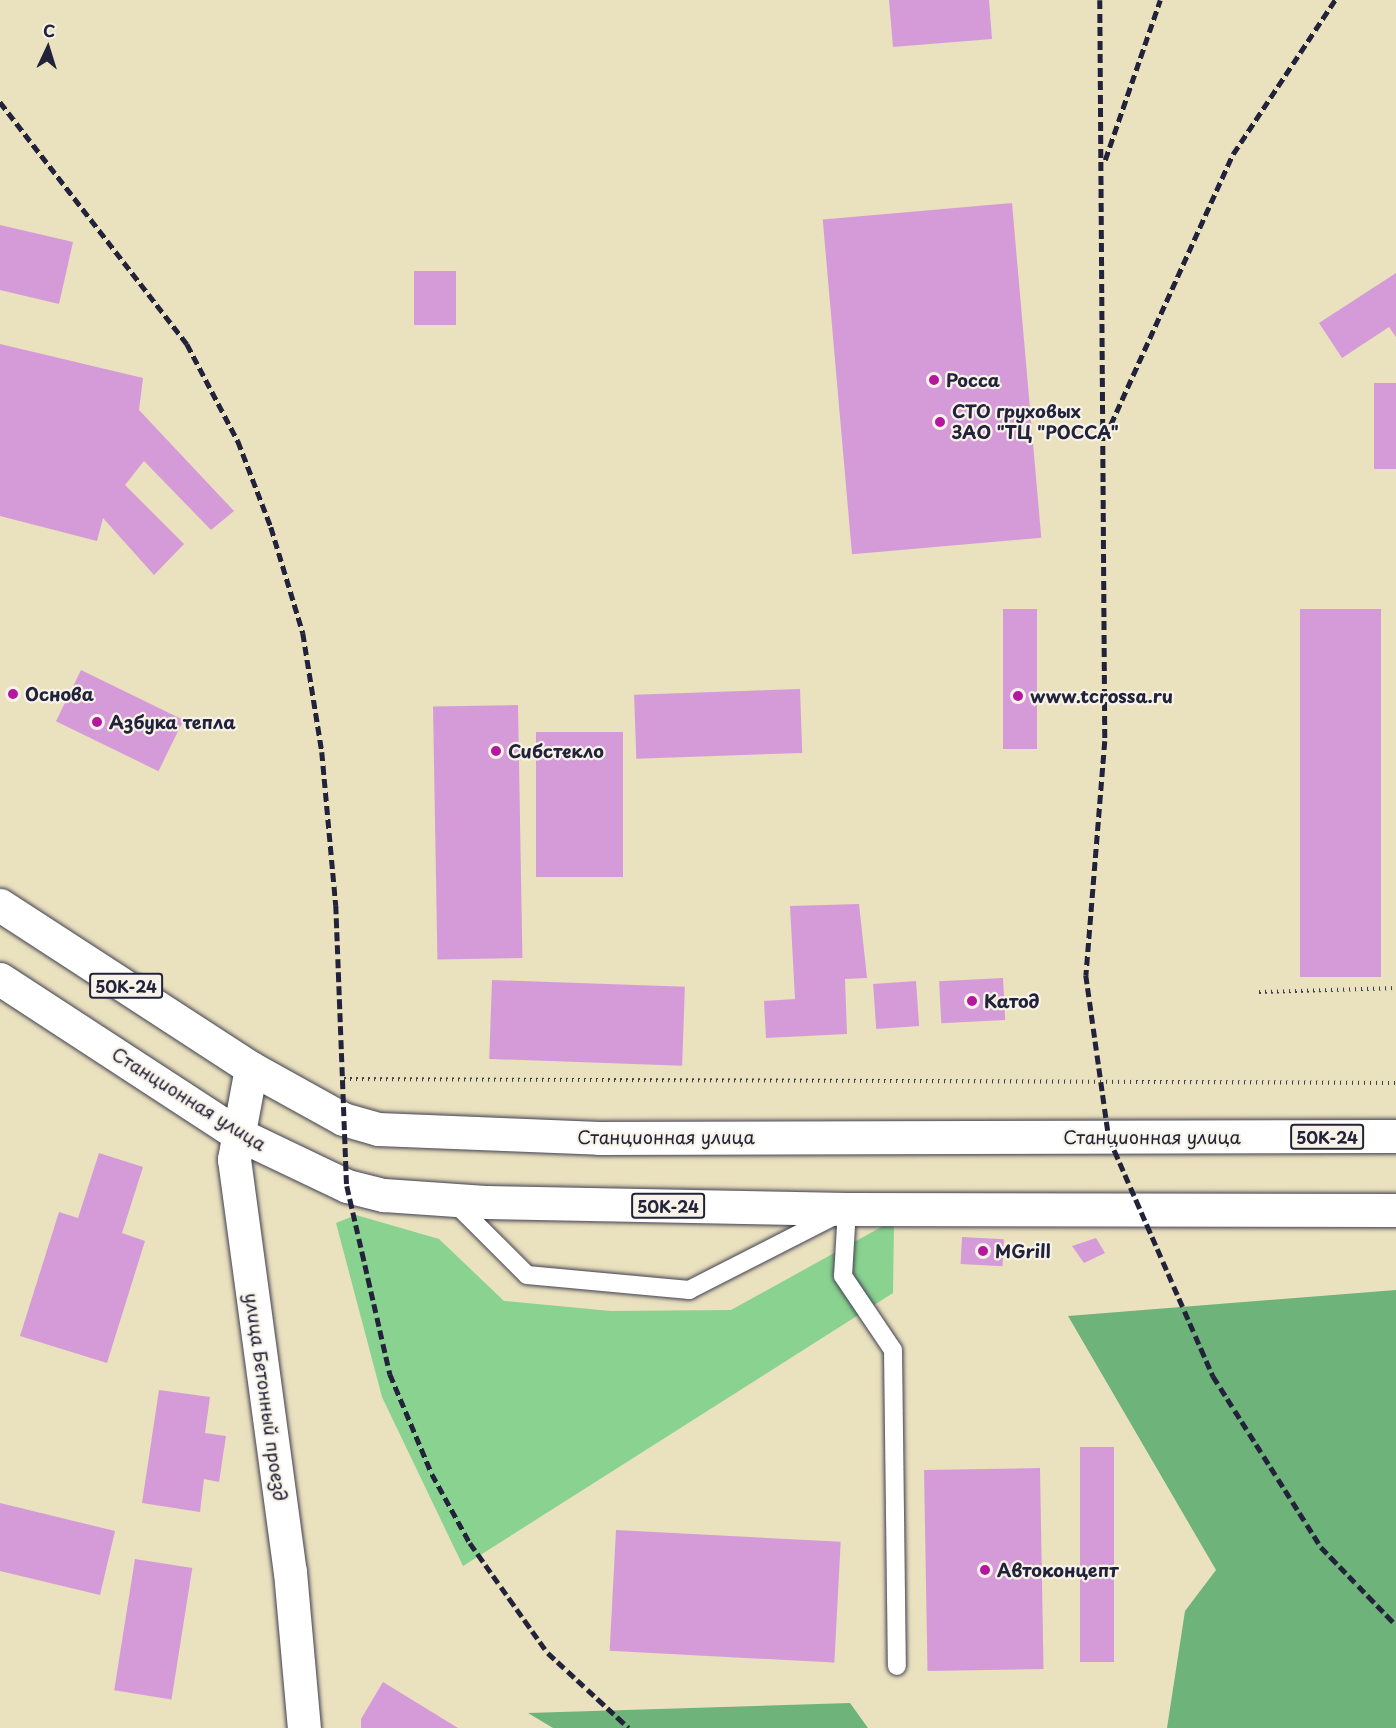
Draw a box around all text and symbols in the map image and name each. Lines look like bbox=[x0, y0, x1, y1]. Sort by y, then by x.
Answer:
north arrow bbox=[18, 18, 78, 78]
text: С bbox=[42, 18, 56, 42]
place label: Росса bbox=[946, 369, 1000, 391]
marker: Росса bbox=[927, 373, 941, 387]
place label: СТО груховых ЗАО "ТЦ "РОССА" bbox=[952, 401, 1121, 444]
marker: СТО груховых ЗАО "ТЦ "РОССА" bbox=[933, 415, 947, 429]
place label: Основа bbox=[25, 683, 94, 705]
place label: www.tcrossa.ru bbox=[1030, 685, 1173, 707]
marker: Основа bbox=[6, 687, 20, 701]
marker: www.tcrossa.ru bbox=[1011, 689, 1025, 703]
place label: Азбука тепла bbox=[109, 711, 237, 733]
marker: Азбука тепла bbox=[90, 715, 104, 729]
place label: Сибстекло bbox=[508, 740, 604, 762]
marker: Сибстекло bbox=[489, 744, 503, 758]
road number: 50К-24 bbox=[88, 973, 164, 999]
place label: Катод bbox=[984, 990, 1039, 1012]
marker: Катод bbox=[965, 994, 979, 1008]
street label: Станционная улица bbox=[108, 1043, 270, 1155]
road number: 50К-24 bbox=[1290, 1124, 1364, 1150]
street label: Станционная улица bbox=[577, 1126, 755, 1148]
street label: Станционная улица bbox=[1063, 1126, 1241, 1148]
road number: 50К-24 bbox=[630, 1193, 706, 1219]
place label: MGrill bbox=[995, 1240, 1051, 1262]
marker: MGrill bbox=[976, 1244, 990, 1258]
street label: улица Бетонный проезд bbox=[241, 1291, 291, 1503]
place label: Автоконцепт bbox=[997, 1559, 1118, 1581]
marker: Автоконцепт bbox=[978, 1563, 992, 1577]

